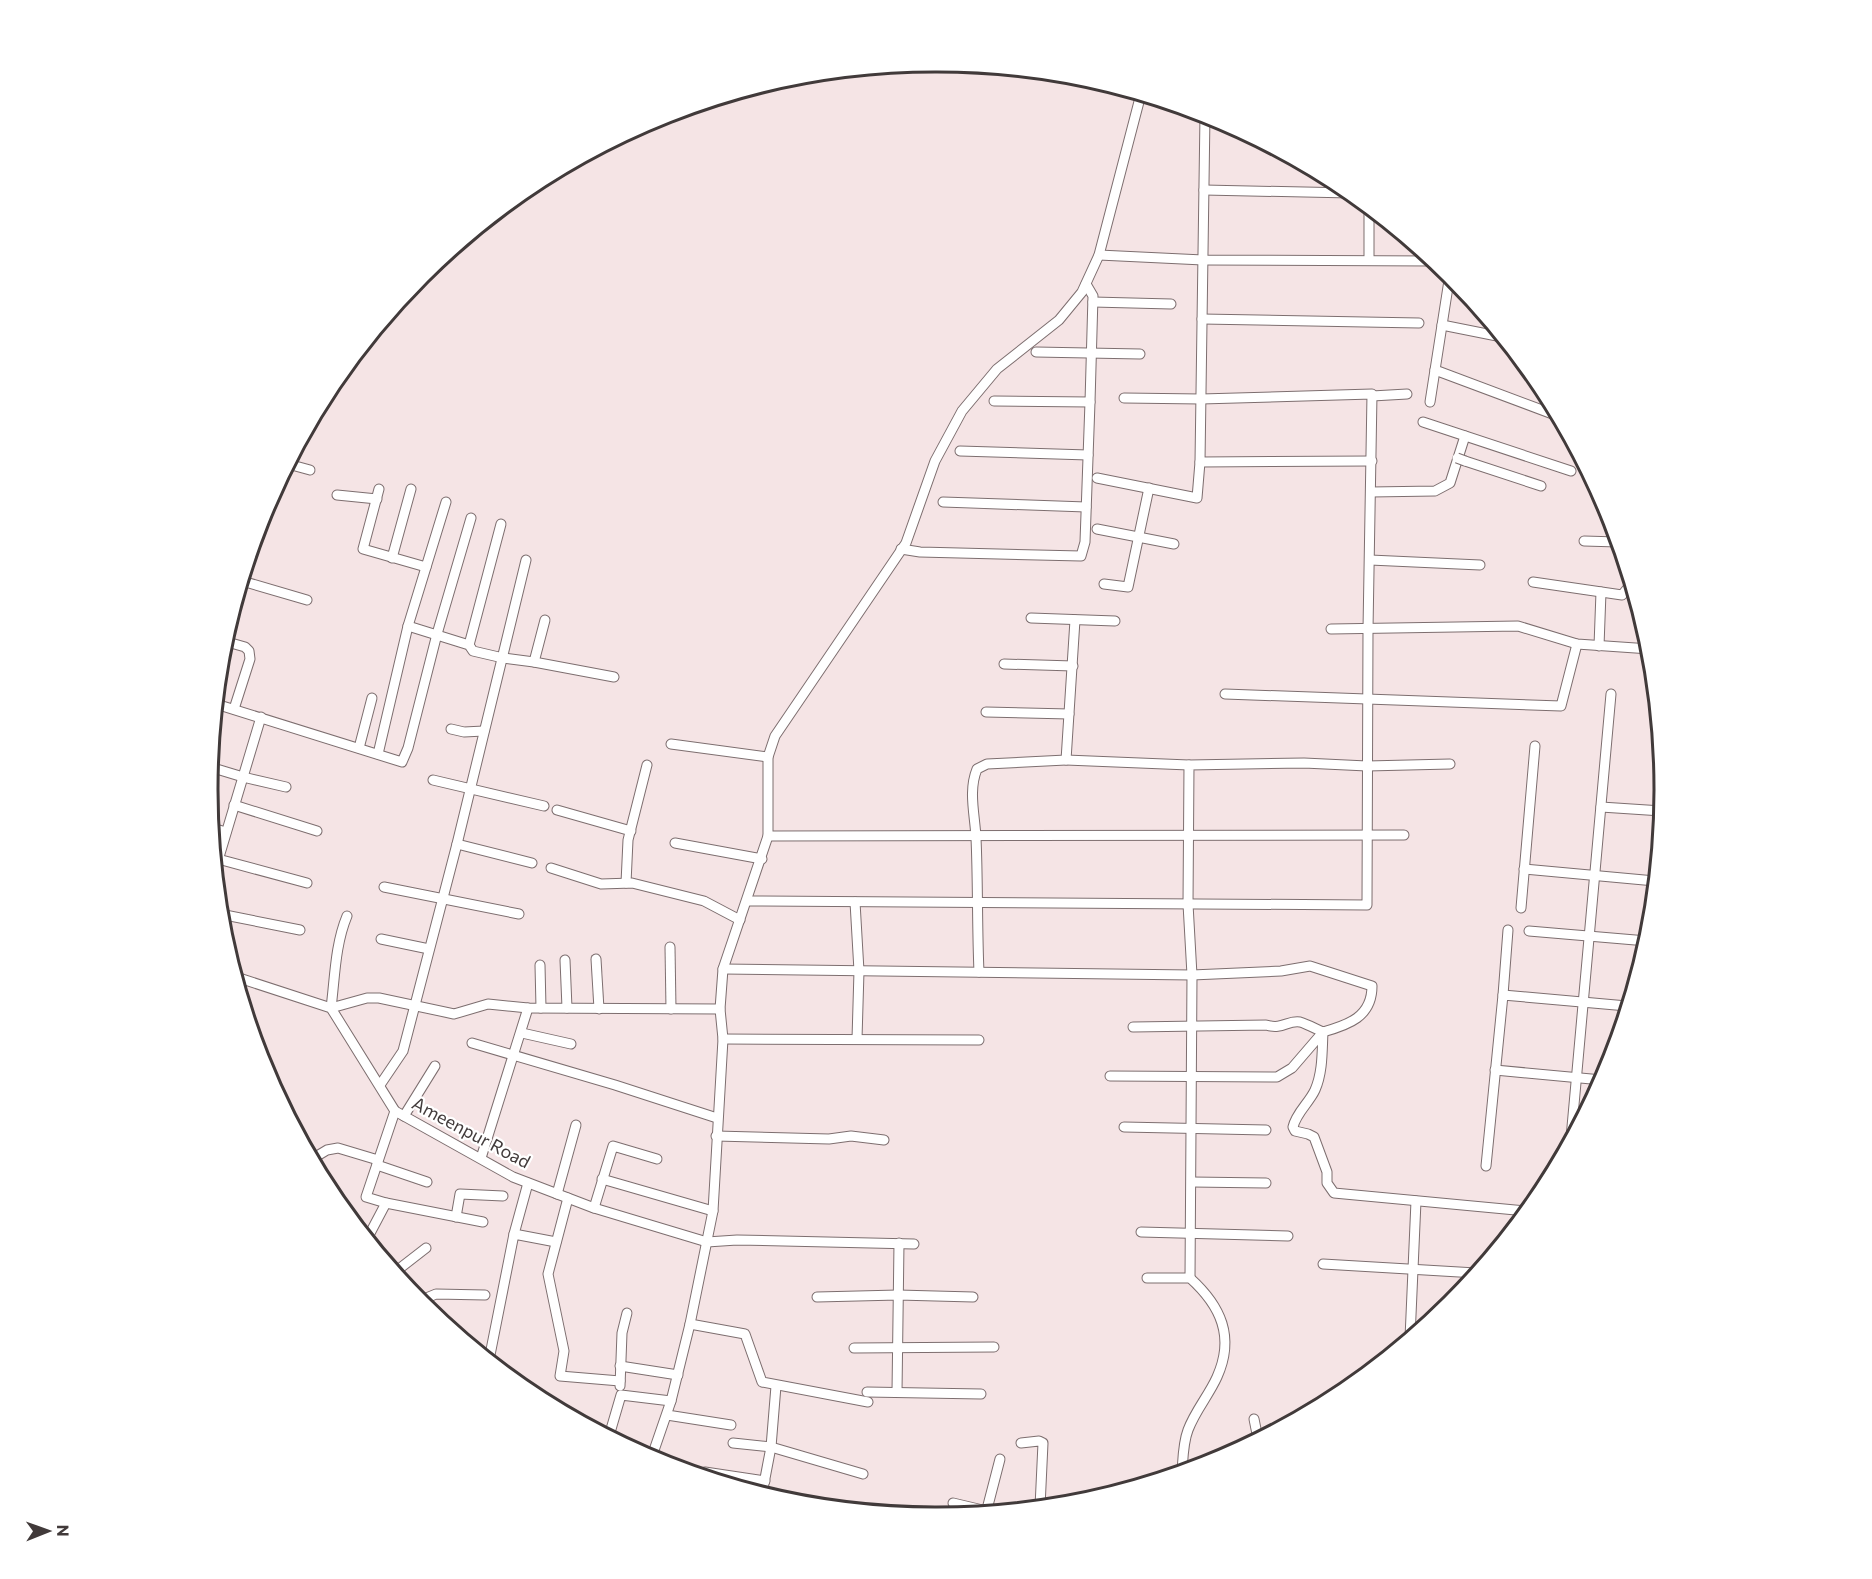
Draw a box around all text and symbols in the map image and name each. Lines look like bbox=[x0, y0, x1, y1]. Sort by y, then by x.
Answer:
street label: Ameenpur Road bbox=[409, 1092, 534, 1173]
north arrow bbox=[18, 1501, 78, 1561]
text: N bbox=[54, 1525, 73, 1537]

